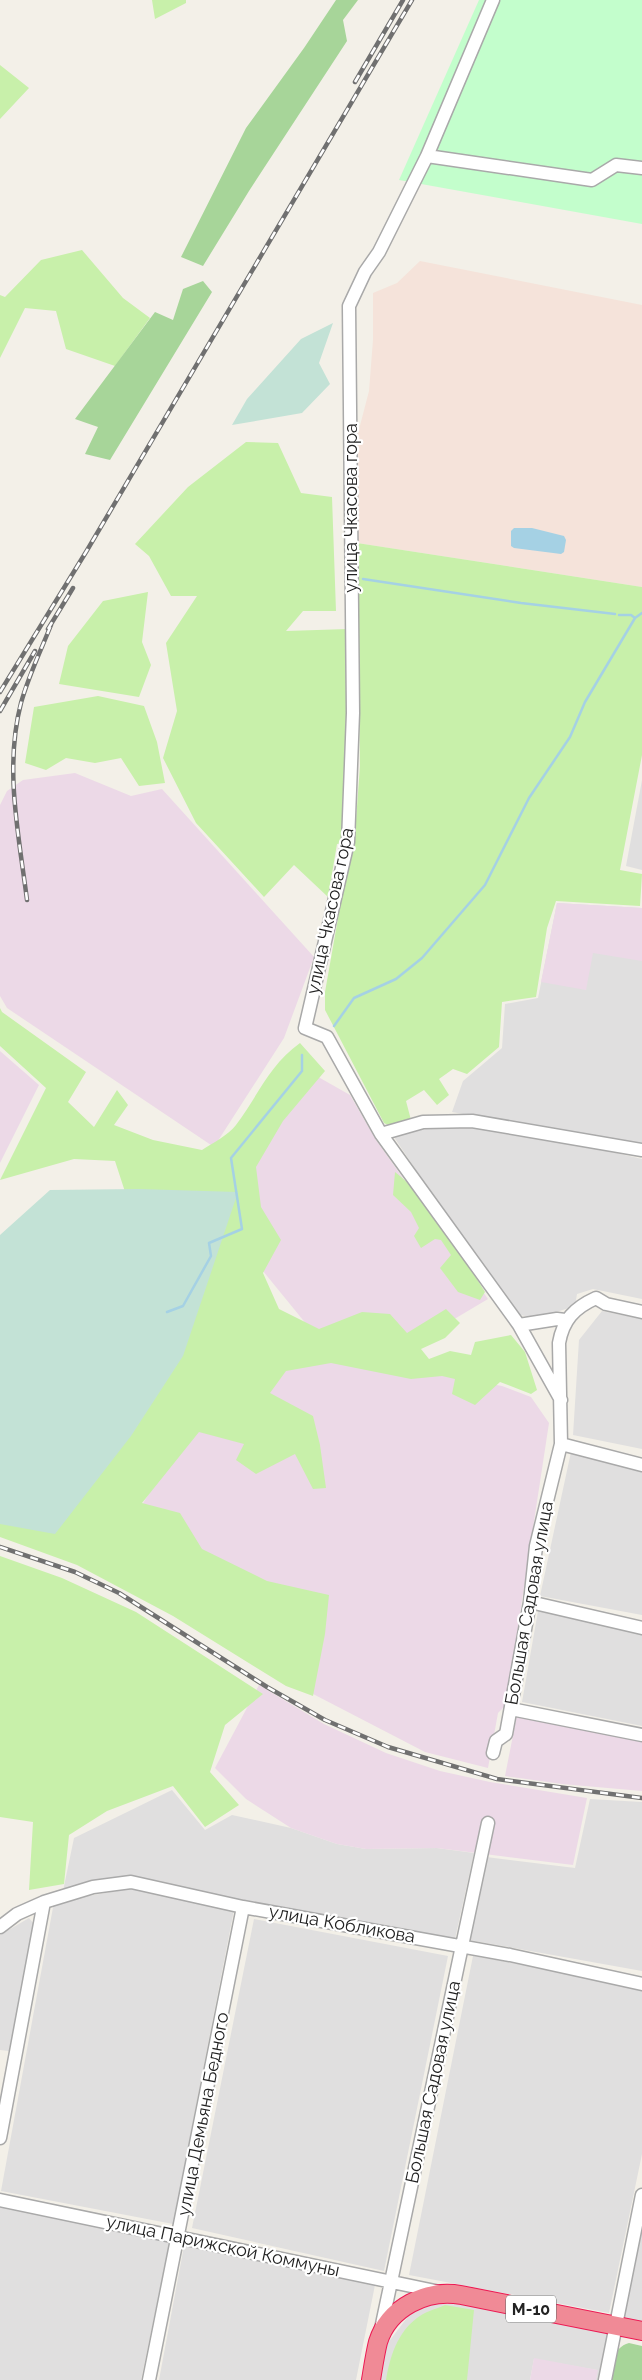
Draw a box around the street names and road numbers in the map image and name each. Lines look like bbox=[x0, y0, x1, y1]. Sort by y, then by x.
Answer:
street label: улица Чкасова гора bbox=[340, 423, 361, 593]
street label: улица Чкасова гора bbox=[302, 826, 357, 996]
street label: Большая Садовая улица bbox=[500, 1499, 557, 1706]
street label: улица Кобликова bbox=[267, 1900, 417, 1947]
street label: Большая Садовая улица bbox=[401, 1979, 464, 2185]
street label: улица Демьяна Бедного bbox=[172, 2010, 233, 2218]
street label: улица Парижской Коммуны bbox=[104, 2210, 342, 2281]
road number: М-10 bbox=[506, 2296, 556, 2322]

